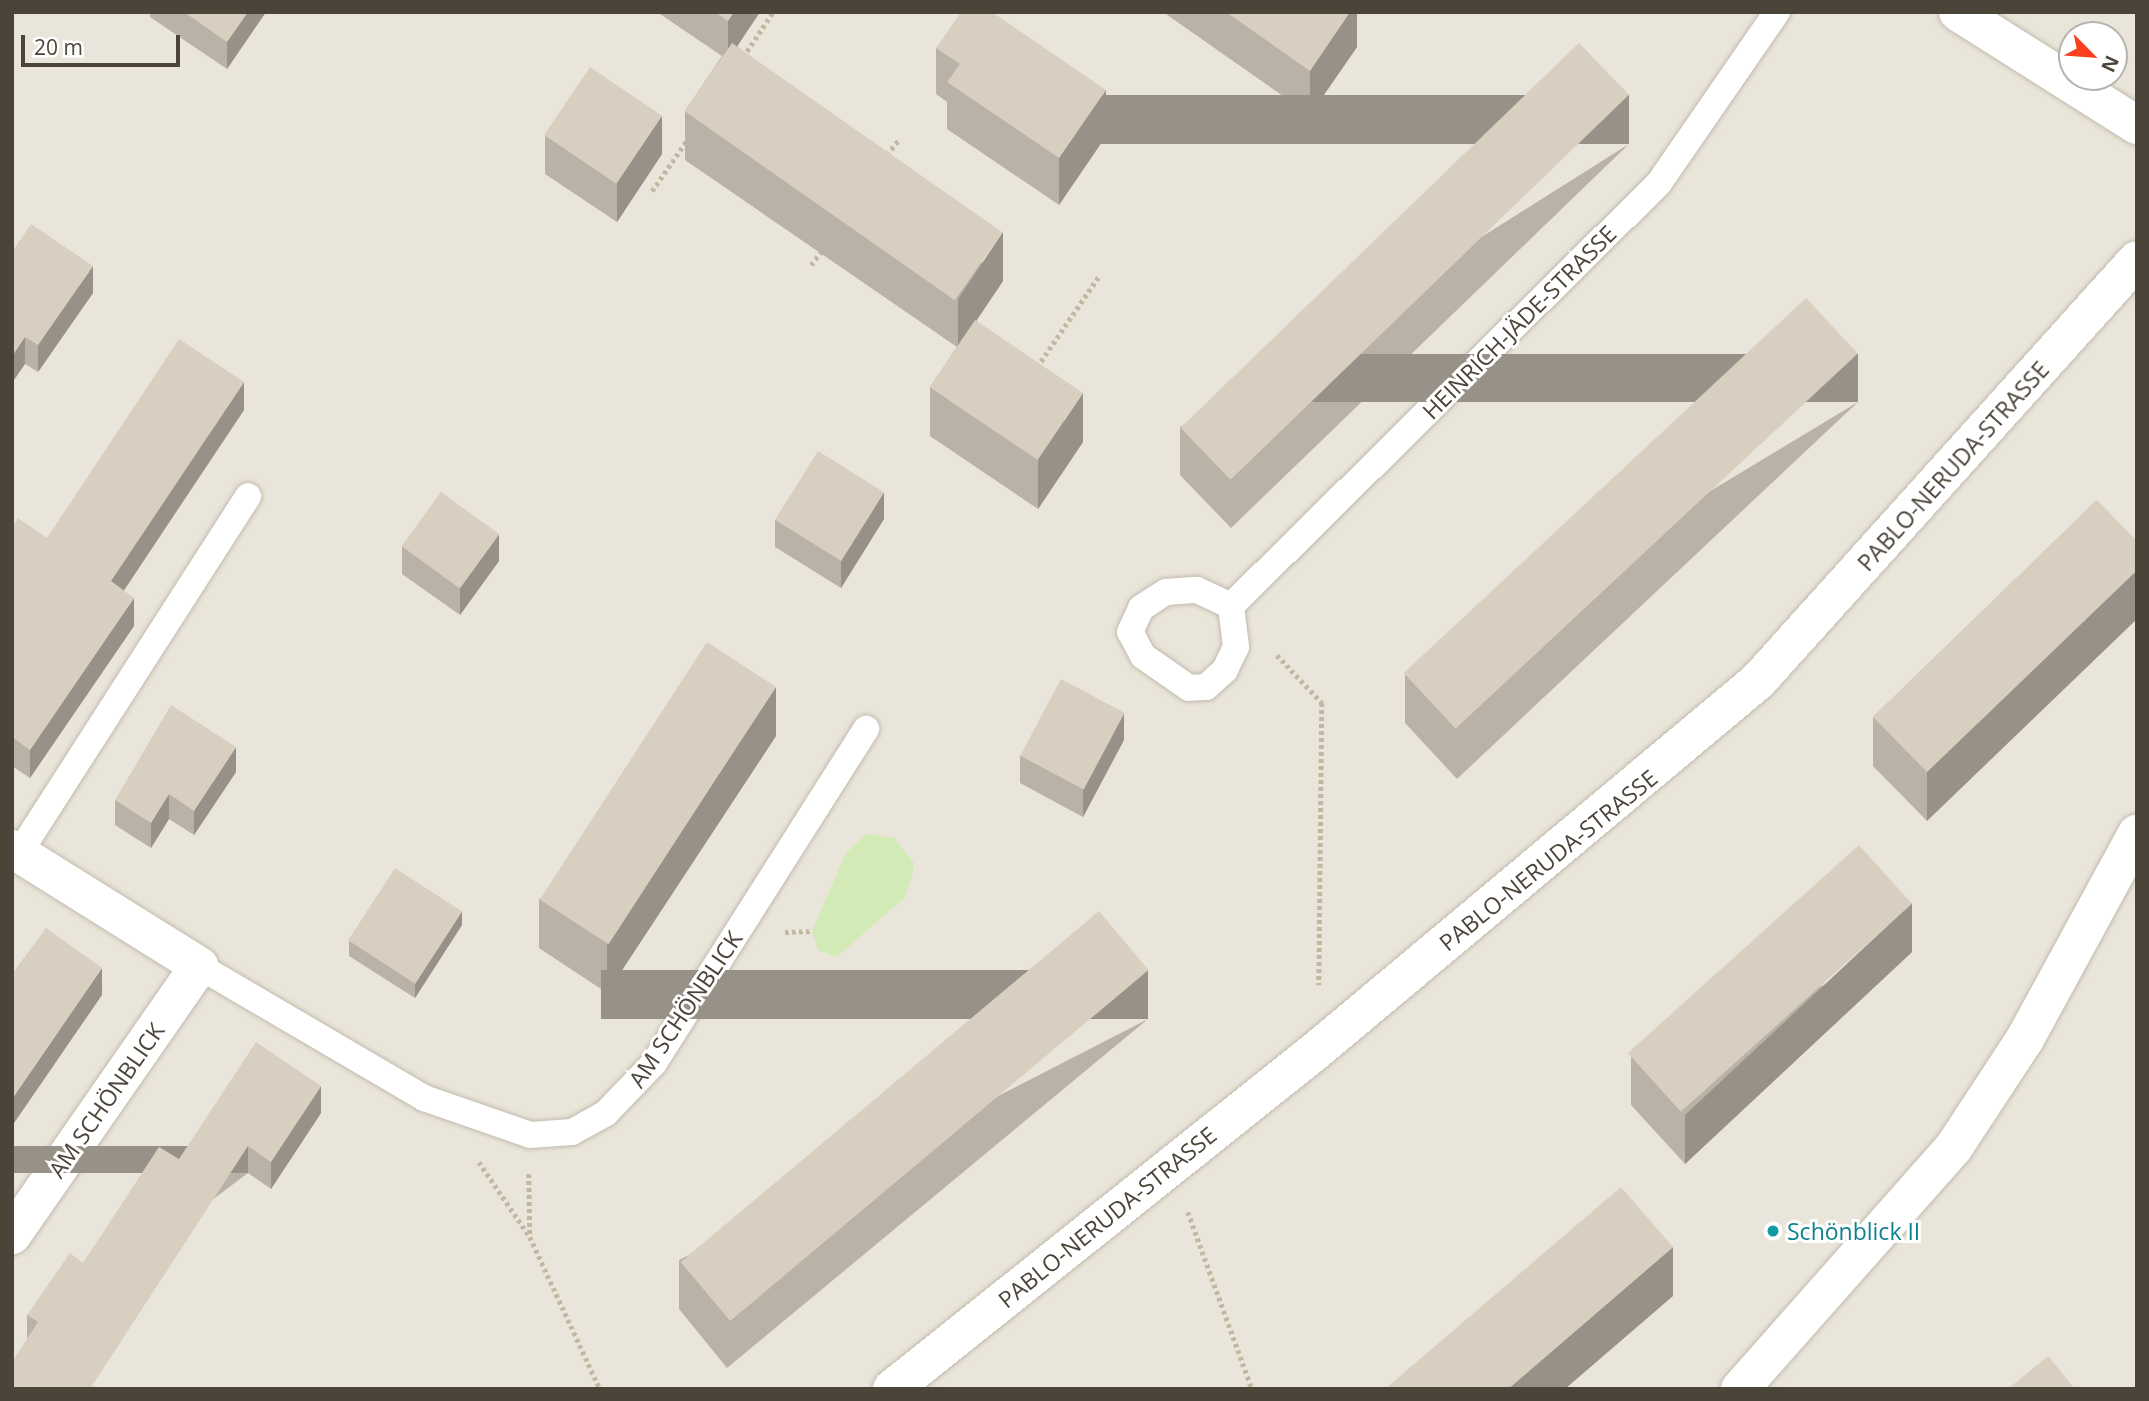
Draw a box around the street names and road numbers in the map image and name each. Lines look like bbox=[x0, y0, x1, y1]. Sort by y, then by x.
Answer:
street label: HEINRICH-JÄDE-STRASSE bbox=[1416, 219, 1622, 425]
street label: PABLO-NERUDA-STRASSE bbox=[1852, 356, 2054, 576]
street label: PABLO-NERUDA-STRASSE bbox=[1434, 764, 1662, 956]
street label: AM SCHÖNBLICK bbox=[623, 926, 747, 1092]
street label: AM SCHÖNBLICK bbox=[42, 1017, 170, 1183]
street label: PABLO-NERUDA-STRASSE bbox=[993, 1121, 1221, 1313]

